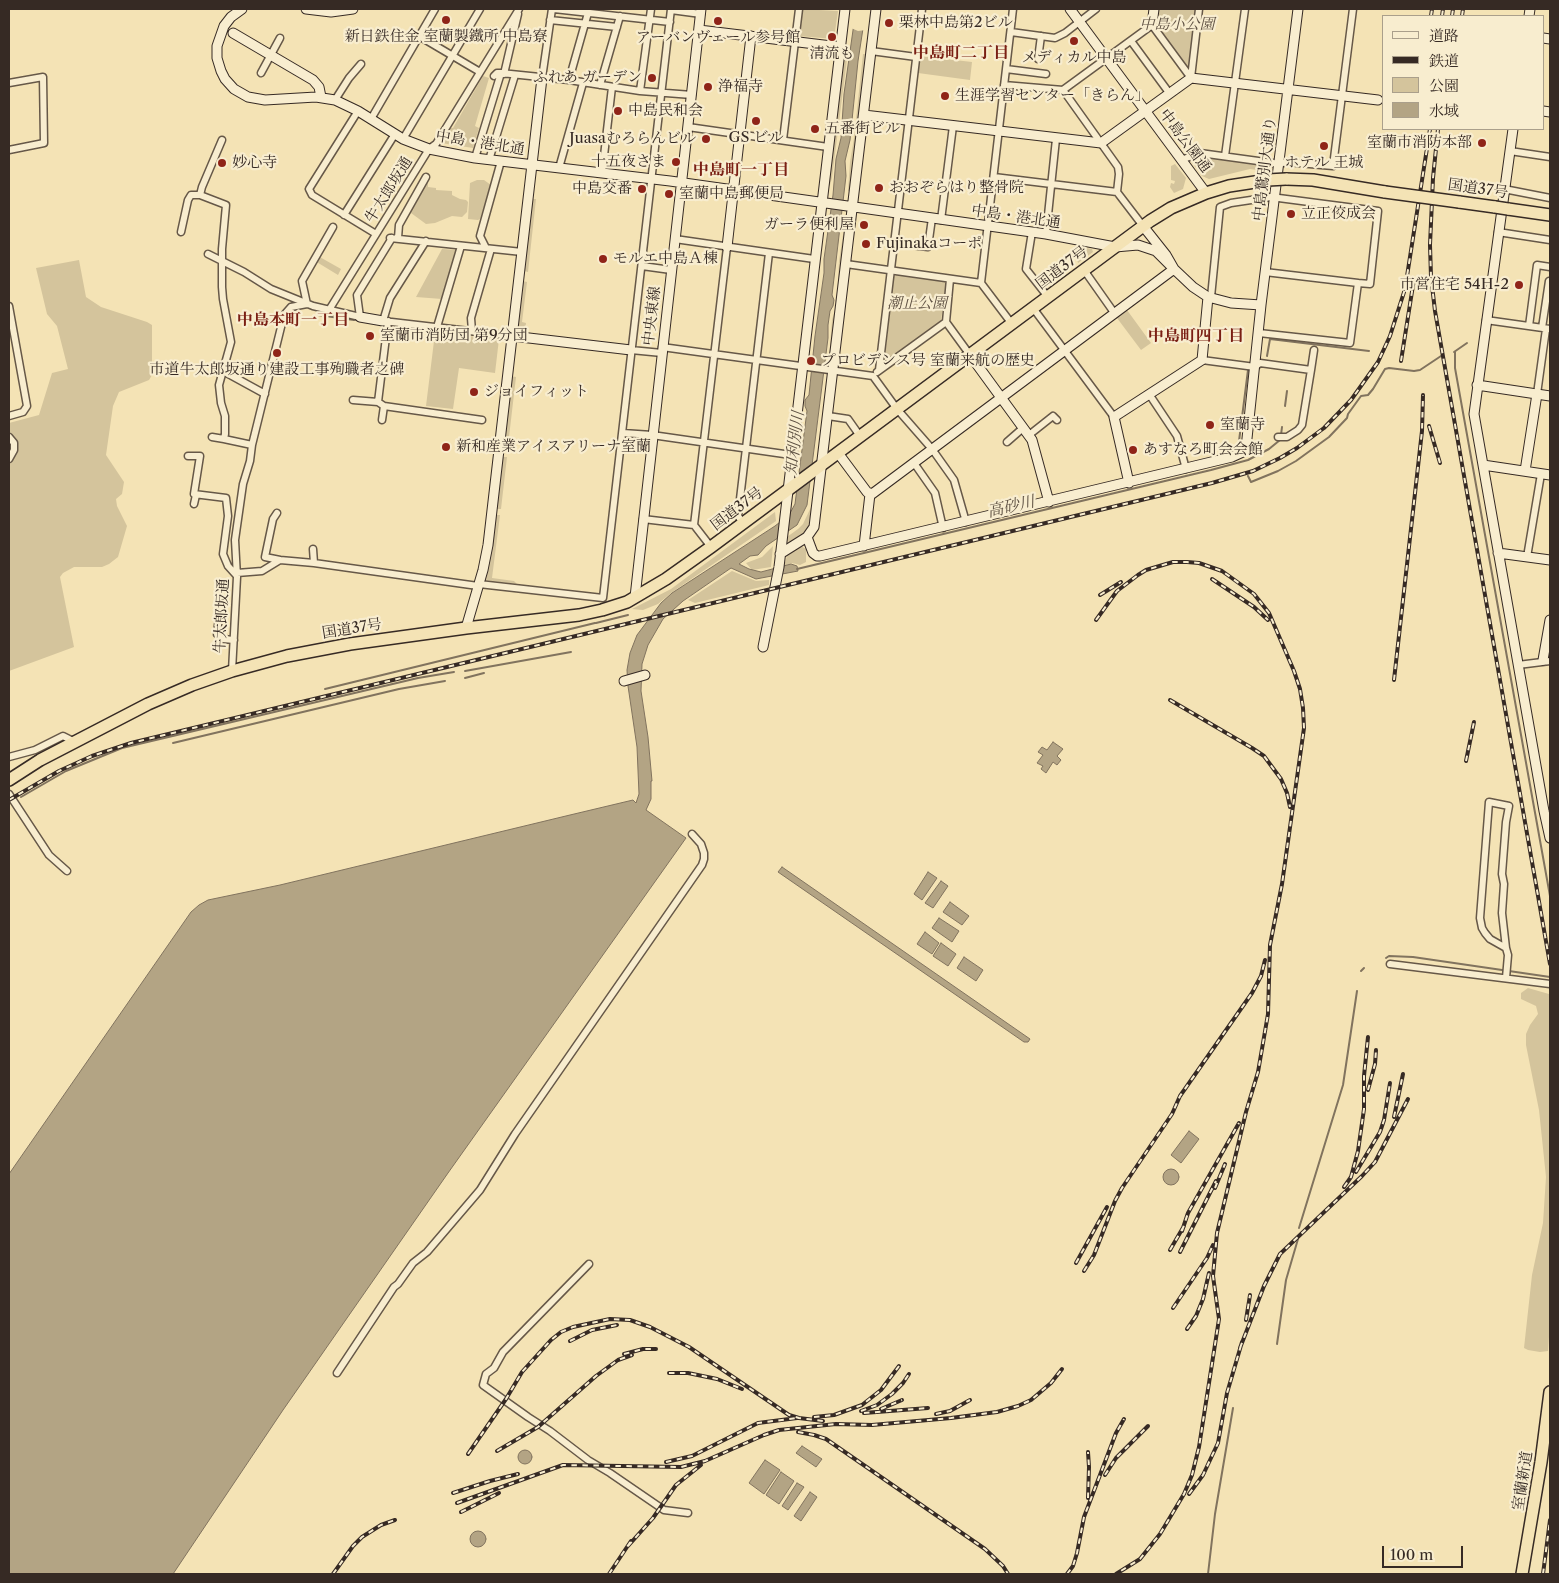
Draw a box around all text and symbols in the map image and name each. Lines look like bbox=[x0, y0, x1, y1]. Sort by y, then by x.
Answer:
marker: 新日鉄住金 室蘭製鐵所 中島寮 bbox=[440, 14, 452, 26]
place label: 栗林中島第2ビル bbox=[899, 14, 1013, 32]
marker: アーバンヴェール参号館 bbox=[712, 15, 724, 27]
legend bbox=[1382, 15, 1544, 130]
park label: 中島小公園 bbox=[1140, 16, 1214, 34]
marker: 栗林中島第2ビル bbox=[883, 17, 895, 29]
text: 道路 bbox=[1429, 26, 1459, 45]
place label: 新日鉄住金 室蘭製鐵所 中島寮 bbox=[345, 28, 547, 46]
place label: アーバンヴェール参号館 bbox=[636, 29, 800, 47]
marker: 清流も bbox=[826, 31, 838, 43]
marker: メディカル中島 bbox=[1068, 35, 1080, 47]
district label: 中島町二丁目 bbox=[913, 43, 1009, 63]
place label: 清流も bbox=[810, 45, 854, 63]
place label: メディカル中島 bbox=[1022, 49, 1126, 67]
text: 鉄道 bbox=[1429, 51, 1459, 70]
place label: ふれあ ガーデン bbox=[533, 69, 642, 87]
marker: ふれあ ガーデン bbox=[646, 72, 658, 84]
text: 公園 bbox=[1429, 76, 1459, 95]
place label: 浄福寺 bbox=[718, 78, 763, 96]
marker: 浄福寺 bbox=[702, 81, 714, 93]
place label: 生涯学習センター「きらん」 bbox=[955, 87, 1150, 105]
marker: 生涯学習センター「きらん」 bbox=[939, 90, 951, 102]
text: 水域 bbox=[1429, 101, 1459, 120]
place label: 中島民和会 bbox=[628, 102, 703, 120]
marker: 中島民和会 bbox=[612, 105, 624, 117]
street label: 中島公園通 bbox=[1155, 106, 1215, 176]
marker: GS ビル bbox=[750, 115, 762, 127]
street label: 中島鷲別大通り bbox=[1250, 116, 1280, 222]
place label: 五番街ビル bbox=[825, 120, 900, 138]
marker: 五番街ビル bbox=[809, 123, 821, 135]
street label: 中島・港北通 bbox=[434, 127, 526, 159]
place label: GS ビル bbox=[728, 129, 784, 147]
place label: Juasaむろらんビル bbox=[569, 130, 696, 148]
marker: Juasaむろらんビル bbox=[700, 133, 712, 145]
place label: 室蘭市消防本部 bbox=[1367, 134, 1472, 152]
marker: 室蘭市消防本部 bbox=[1476, 137, 1488, 149]
marker: ホテル 王城 bbox=[1318, 140, 1330, 152]
street label: 牛太郎坂通 bbox=[361, 153, 417, 227]
place label: 十五夜さま bbox=[591, 153, 666, 171]
place label: 妙心寺 bbox=[232, 154, 277, 172]
place label: ホテル 王城 bbox=[1285, 154, 1363, 172]
marker: 十五夜さま bbox=[670, 156, 682, 168]
marker: 妙心寺 bbox=[216, 157, 228, 169]
district label: 中島町一丁目 bbox=[693, 160, 789, 180]
street label: 国道37号 bbox=[1447, 176, 1509, 202]
place label: おおぞらはり整骨院 bbox=[889, 179, 1024, 197]
place label: 中島交番 bbox=[572, 180, 632, 198]
marker: おおぞらはり整骨院 bbox=[873, 182, 885, 194]
marker: 中島交番 bbox=[636, 183, 648, 195]
place label: 室蘭中島郵便局 bbox=[679, 185, 784, 203]
marker: 室蘭中島郵便局 bbox=[663, 188, 675, 200]
street label: 中島・港北通 bbox=[970, 202, 1062, 232]
place label: 立正佼成会 bbox=[1301, 205, 1376, 223]
marker: 立正佼成会 bbox=[1285, 208, 1297, 220]
place label: ガーラ便利屋 bbox=[764, 216, 854, 234]
marker: ガーラ便利屋 bbox=[858, 219, 870, 231]
place label: Fujinakaコーポ bbox=[876, 235, 982, 253]
marker: Fujinakaコーポ bbox=[860, 238, 872, 250]
street label: 国道37号 bbox=[1032, 243, 1092, 293]
place label: モルエ中島Ａ棟 bbox=[613, 250, 718, 268]
marker: モルエ中島Ａ棟 bbox=[597, 253, 609, 265]
place label: 市営住宅 54H-2 bbox=[1400, 276, 1509, 294]
marker: 市営住宅 54H-2 bbox=[1513, 279, 1525, 291]
street label: 中央東線 bbox=[639, 285, 665, 347]
park label: 潮止公園 bbox=[887, 295, 947, 313]
district label: 中島本町一丁目 bbox=[237, 310, 349, 330]
district label: 中島町四丁目 bbox=[1148, 326, 1244, 346]
place label: 室蘭市消防団 第9分団 bbox=[380, 327, 528, 345]
marker: 室蘭市消防団 第9分団 bbox=[364, 330, 376, 342]
marker: 市道牛太郎坂通り建設工事殉職者之碑 bbox=[271, 347, 283, 359]
place label: プロビデンス号 室蘭来航の歴史 bbox=[821, 352, 1035, 370]
marker: プロビデンス号 室蘭来航の歴史 bbox=[805, 355, 817, 367]
place label: 市道牛太郎坂通り建設工事殉職者之碑 bbox=[150, 361, 404, 379]
place label: ジョイフィット bbox=[484, 383, 589, 401]
marker: ジョイフィット bbox=[468, 386, 480, 398]
water label: 知利別川 bbox=[782, 410, 808, 476]
place label: 室蘭寺 bbox=[1220, 416, 1265, 434]
marker: 室蘭寺 bbox=[1204, 419, 1216, 431]
place label: 新和産業アイスアリーナ室蘭 bbox=[456, 438, 651, 456]
marker: 新和産業アイスアリーナ室蘭 bbox=[440, 441, 452, 453]
place label: あすなろ町会会館 bbox=[1143, 441, 1263, 459]
marker: あすなろ町会会館 bbox=[1127, 444, 1139, 456]
street label: 国道37号 bbox=[707, 484, 767, 534]
water label: 高砂川 bbox=[985, 492, 1037, 522]
street label: 牛太郎坂通 bbox=[211, 578, 233, 654]
street label: 国道37号 bbox=[321, 615, 383, 643]
street label: 室蘭新道 bbox=[1509, 1450, 1537, 1512]
scale bar bbox=[1384, 1536, 1465, 1568]
text: 100 m bbox=[1390, 1545, 1433, 1564]

